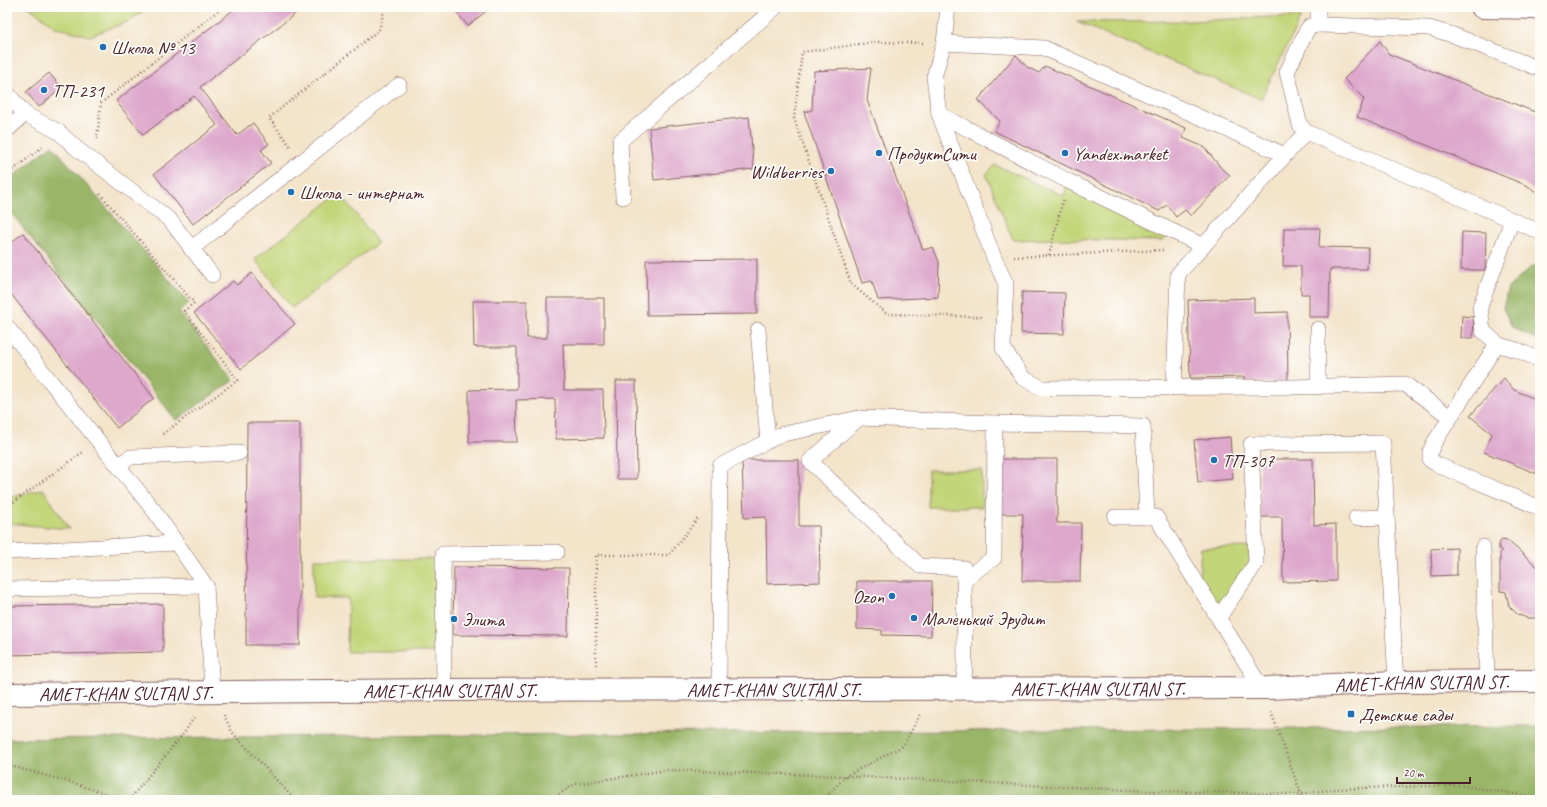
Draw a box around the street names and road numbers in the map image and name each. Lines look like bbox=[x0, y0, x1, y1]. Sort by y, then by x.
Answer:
street label: AMET-KHAN SULTAN ST. bbox=[1334, 670, 1511, 698]
street label: AMET-KHAN SULTAN ST. bbox=[1011, 677, 1187, 702]
street label: AMET-KHAN SULTAN ST. bbox=[687, 678, 863, 702]
street label: AMET-KHAN SULTAN ST. bbox=[363, 679, 539, 704]
street label: AMET-KHAN SULTAN ST. bbox=[39, 681, 215, 707]

